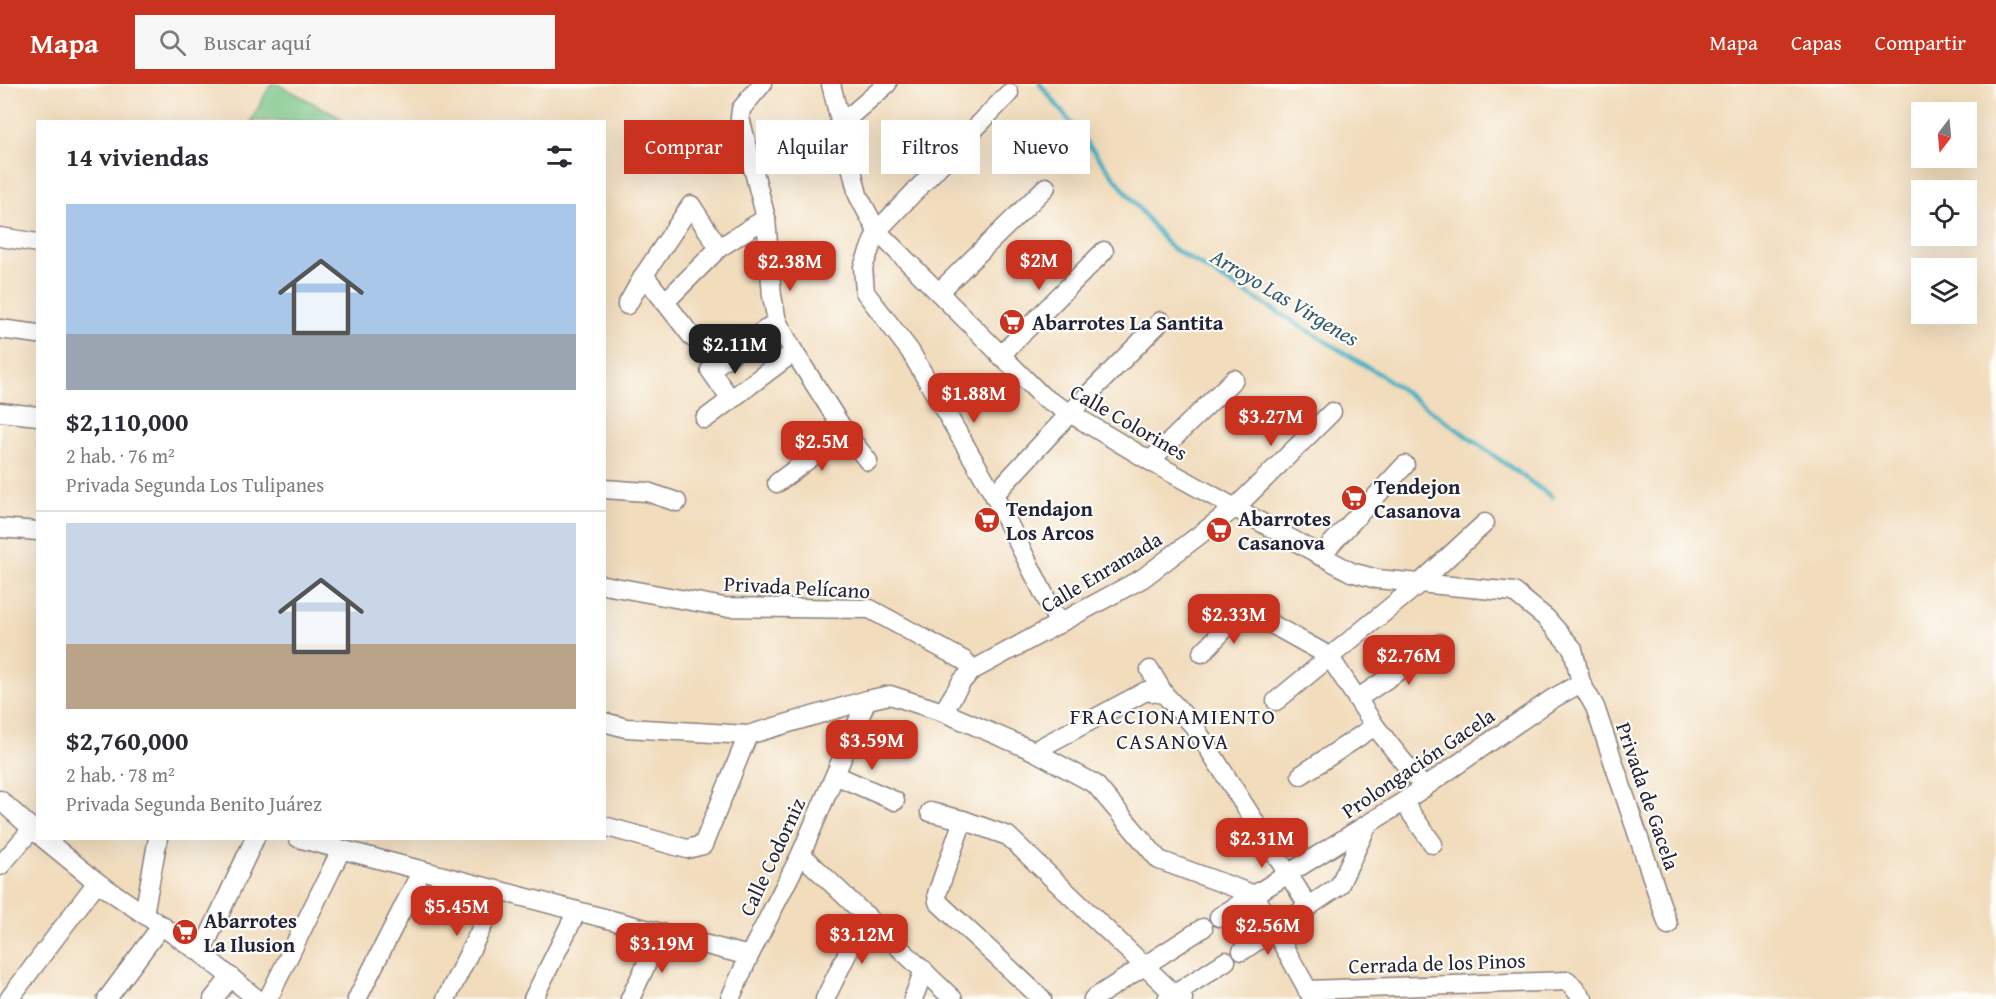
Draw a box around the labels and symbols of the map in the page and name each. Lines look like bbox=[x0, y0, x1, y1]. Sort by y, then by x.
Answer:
north arrow bbox=[1911, 102, 1977, 168]
pin: $2M bbox=[1010, 240, 1068, 291]
water label: Arroyo Las Virgenes bbox=[1204, 240, 1365, 354]
pin: $2.38M bbox=[741, 241, 839, 292]
supermarket icon: Abarrotes La Santita bbox=[997, 307, 1027, 337]
place label: Abarrotes La Santita bbox=[1032, 307, 1224, 338]
pin: $2.11M bbox=[686, 324, 784, 375]
pin: $1.88M bbox=[925, 373, 1023, 424]
street label: Calle Colorines bbox=[1065, 376, 1193, 468]
pin: $3.27M bbox=[1222, 396, 1320, 447]
pin: $2.5M bbox=[780, 421, 864, 472]
place label: Tendejon Casanova bbox=[1374, 471, 1461, 526]
supermarket icon: Tendejon Casanova bbox=[1339, 483, 1369, 513]
place label: Tendajon Los Arcos bbox=[1006, 493, 1094, 548]
place label: Abarrotes Casanova bbox=[1238, 503, 1331, 558]
supermarket icon: Tendajon Los Arcos bbox=[972, 505, 1002, 535]
supermarket icon: Abarrotes Casanova bbox=[1204, 515, 1234, 545]
street label: Calle Enramada bbox=[1034, 523, 1168, 620]
street label: Privada Pelícano bbox=[723, 568, 871, 606]
pin: $2.33M bbox=[1185, 594, 1283, 645]
pin: $2.76M bbox=[1360, 635, 1458, 686]
district label: FRACCIONAMIENTO CASANOVA bbox=[1070, 700, 1276, 757]
street label: Prolongación Gacela bbox=[1335, 700, 1501, 826]
street label: Privada de Gacela bbox=[1608, 718, 1688, 874]
pin: $3.59M bbox=[823, 720, 921, 771]
street label: Calle Codorniz bbox=[731, 793, 813, 921]
pin: $2.31M bbox=[1213, 818, 1311, 869]
pin: $5.45M bbox=[408, 886, 506, 937]
place label: Abarrotes La Ilusion bbox=[204, 905, 297, 960]
pin: $2.56M bbox=[1219, 905, 1317, 956]
pin: $3.12M bbox=[813, 914, 911, 965]
supermarket icon: Abarrotes La Ilusion bbox=[170, 917, 200, 947]
pin: $3.19M bbox=[613, 923, 711, 974]
street label: Cerrada de los Pinos bbox=[1348, 944, 1526, 982]

